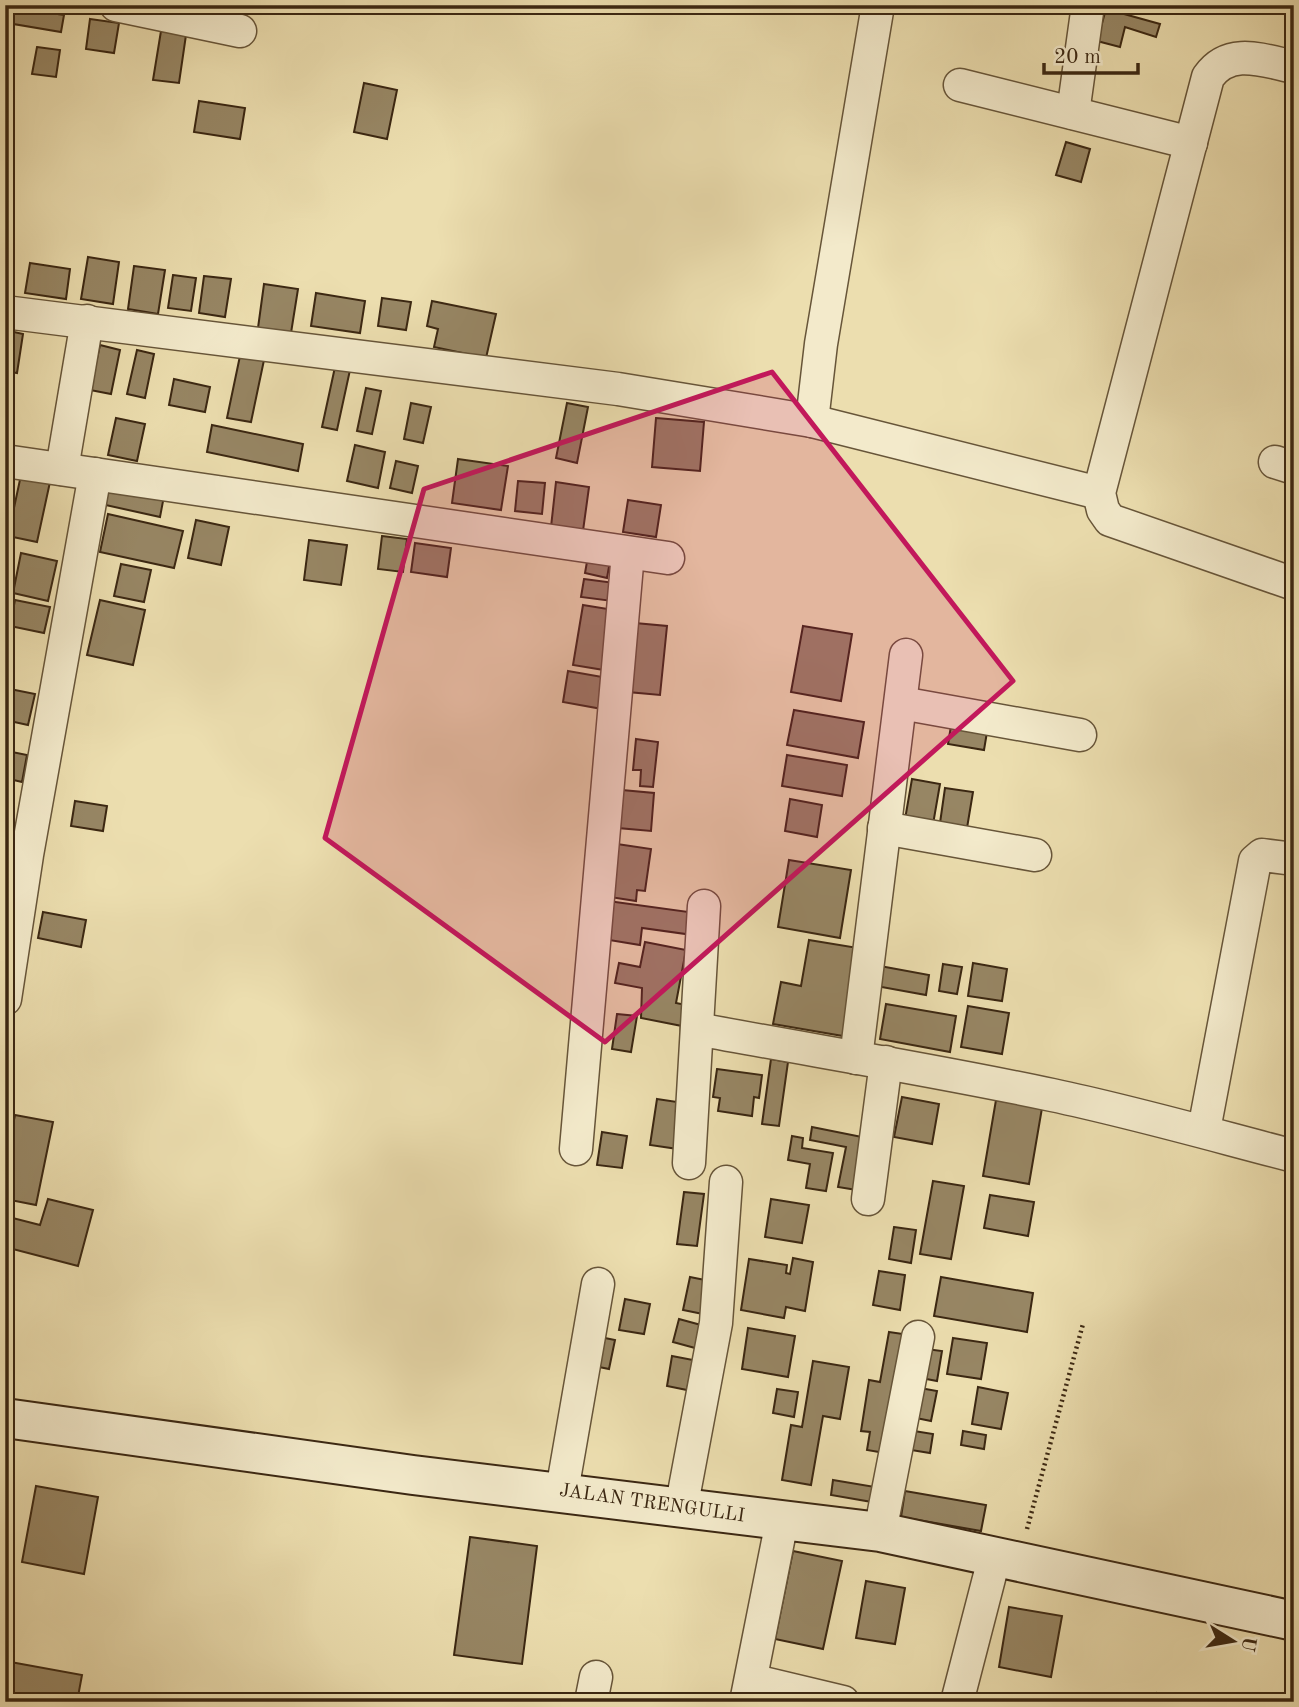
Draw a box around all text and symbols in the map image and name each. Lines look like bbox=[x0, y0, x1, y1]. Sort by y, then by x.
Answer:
scale bar bbox=[1044, 32, 1138, 76]
text: 20 m bbox=[1054, 47, 1101, 68]
street label: JALAN TRENGULLI bbox=[558, 1482, 746, 1526]
north arrow bbox=[1198, 1606, 1268, 1676]
text: U bbox=[1236, 1635, 1258, 1653]

